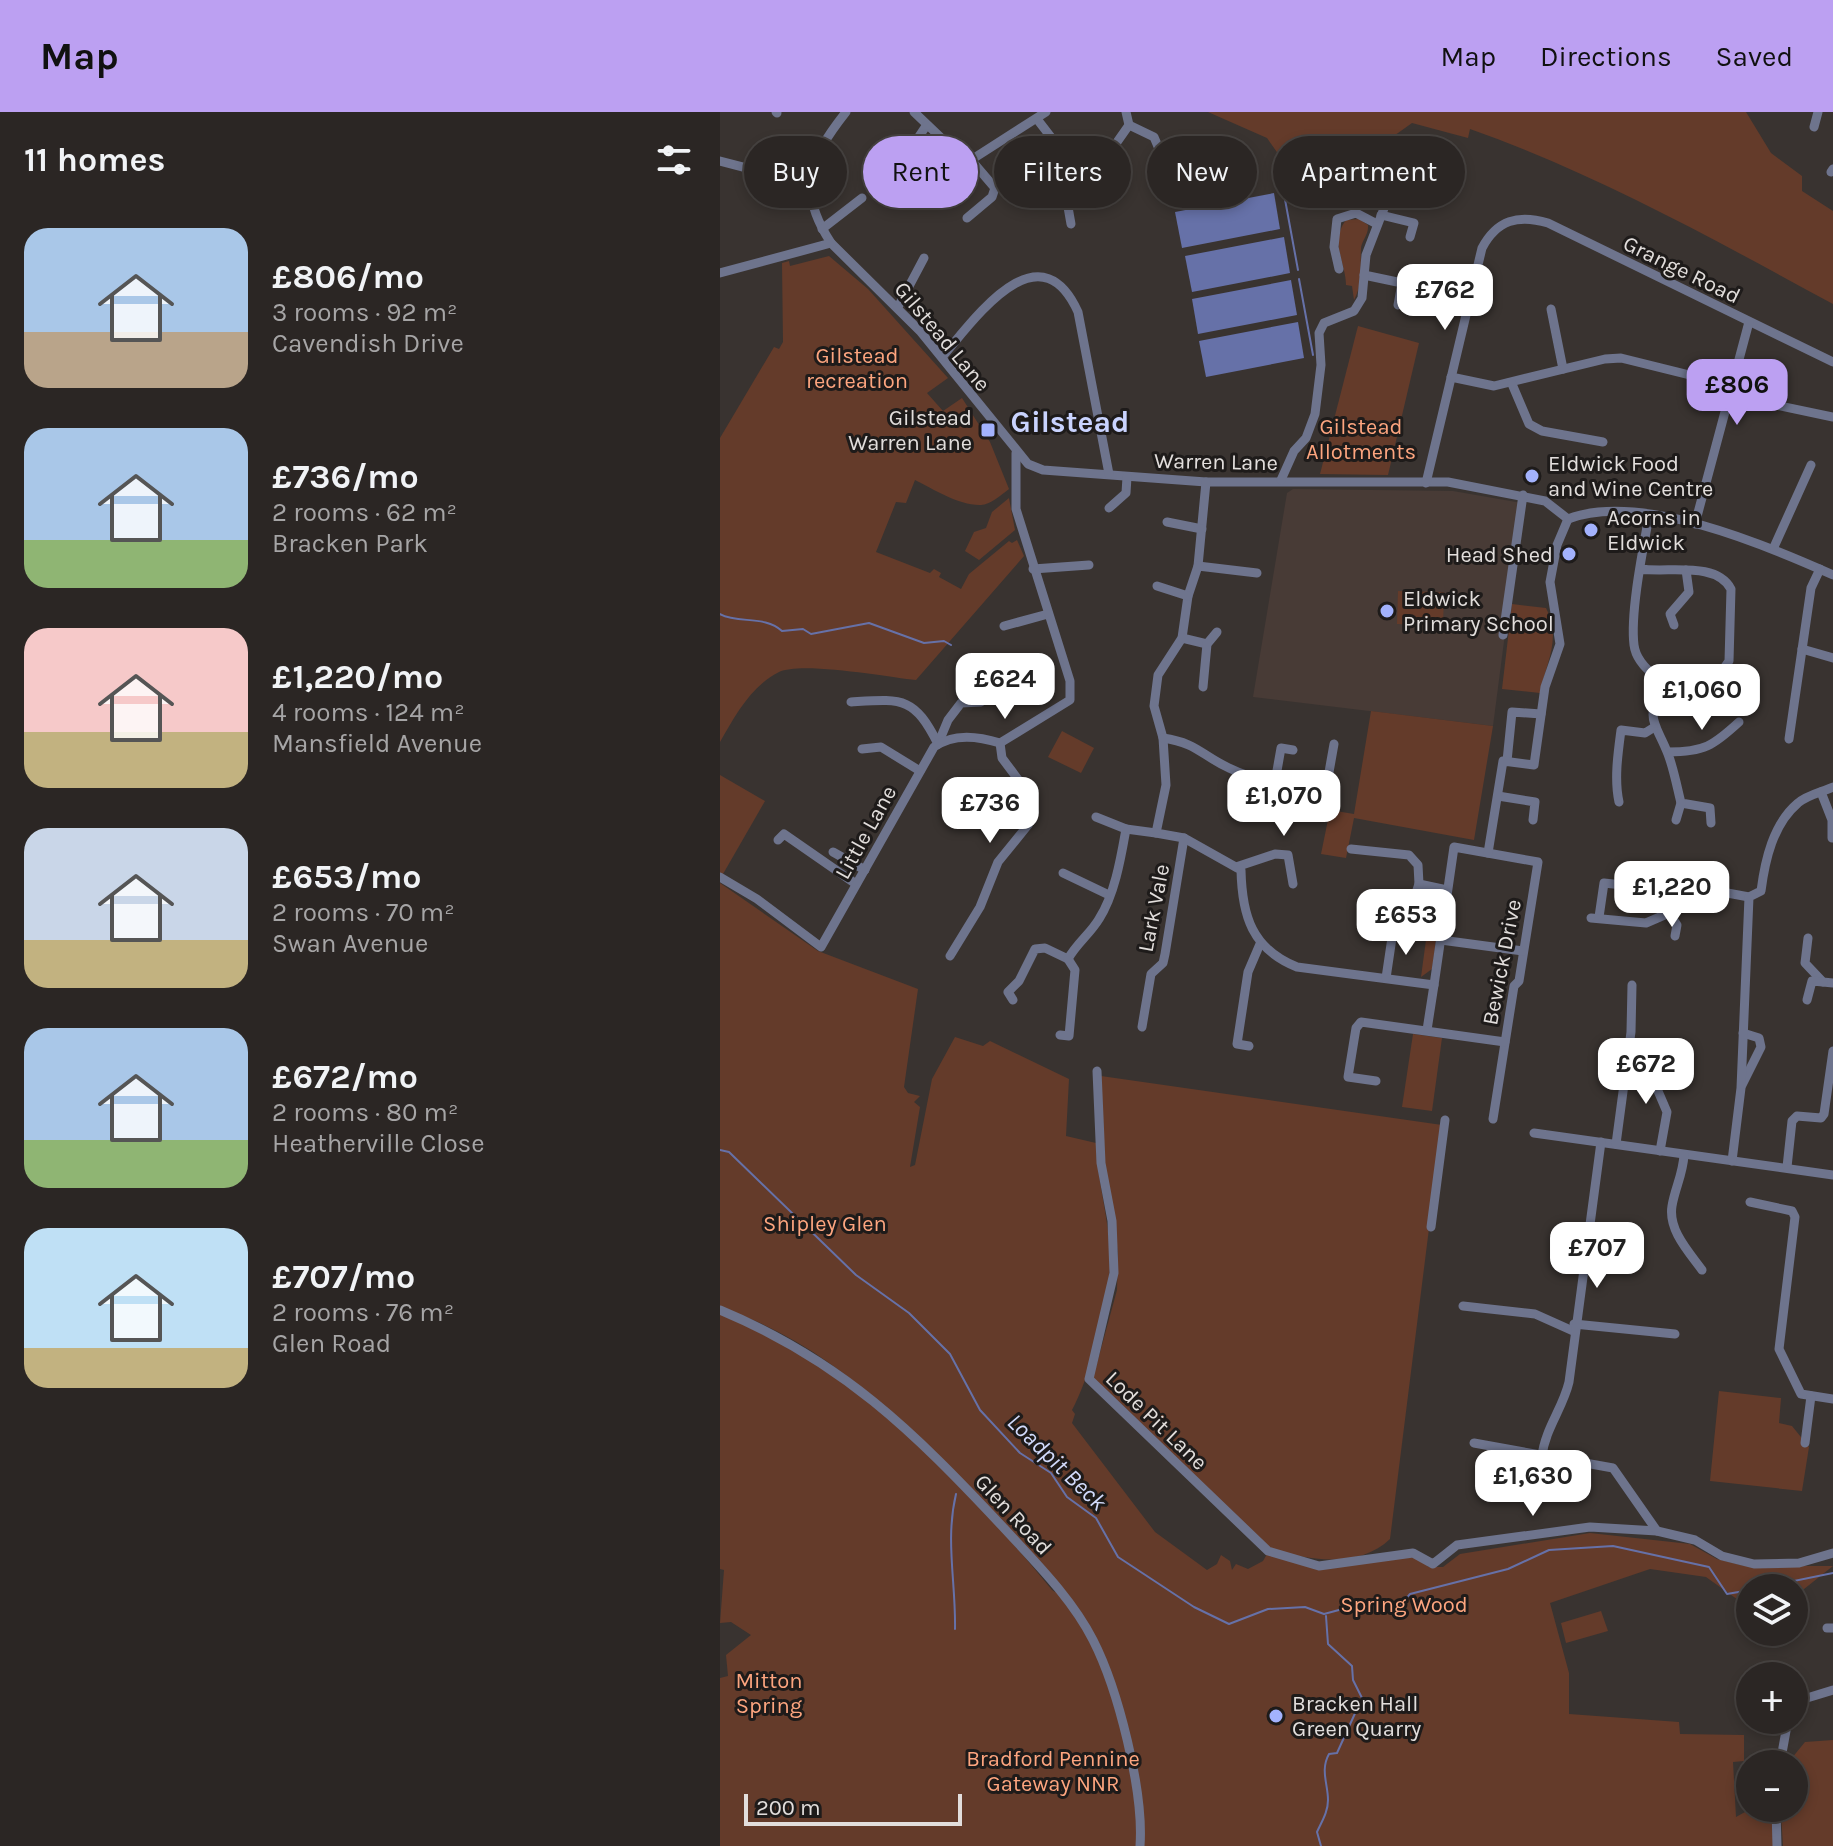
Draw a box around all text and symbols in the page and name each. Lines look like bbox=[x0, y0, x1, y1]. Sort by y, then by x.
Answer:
text: Map bbox=[40, 34, 119, 79]
text: Map bbox=[1441, 40, 1496, 73]
text: Directions bbox=[1540, 40, 1672, 73]
text: Saved bbox=[1716, 40, 1793, 73]
chip: Buy bbox=[744, 136, 847, 208]
chip: Rent bbox=[863, 136, 978, 208]
chip: Filters bbox=[994, 136, 1131, 208]
chip: New bbox=[1147, 136, 1257, 208]
chip: Apartment bbox=[1273, 136, 1465, 208]
icon: filters bbox=[652, 138, 696, 182]
text: 11 homes bbox=[24, 140, 166, 180]
street label: Grange Road bbox=[1619, 230, 1744, 309]
text: £806/mo bbox=[272, 257, 424, 297]
icon: home bbox=[88, 260, 184, 356]
pin: £762 bbox=[1398, 264, 1492, 332]
text: £762 bbox=[1415, 274, 1475, 305]
street label: Gilstead Lane bbox=[889, 276, 996, 397]
text: 3 rooms · 92 m² bbox=[272, 297, 457, 328]
text: Cavendish Drive bbox=[272, 328, 464, 359]
park label: Gilstead recreation bbox=[806, 343, 908, 394]
pin: £806 bbox=[1690, 359, 1784, 427]
text: £806 bbox=[1705, 369, 1769, 400]
district label: Gilstead bbox=[1011, 404, 1129, 440]
place label: Gilstead Warren Lane bbox=[848, 405, 972, 456]
park label: Gilstead Allotments bbox=[1306, 414, 1416, 465]
marker: Gilstead Warren Lane bbox=[979, 421, 997, 439]
street label: Warren Lane bbox=[1154, 448, 1278, 476]
place label: Eldwick Food and Wine Centre bbox=[1548, 451, 1713, 502]
text: £736/mo bbox=[272, 457, 419, 497]
icon: home bbox=[88, 460, 184, 556]
marker: Eldwick Food and Wine Centre bbox=[1523, 467, 1541, 485]
text: 2 rooms · 62 m² bbox=[272, 497, 457, 528]
place label: Acorns in Eldwick bbox=[1607, 505, 1701, 556]
marker: Acorns in Eldwick bbox=[1582, 521, 1600, 539]
text: Bracken Park bbox=[272, 528, 428, 559]
place label: Head Shed bbox=[1446, 542, 1553, 568]
marker: Head Shed bbox=[1560, 545, 1578, 563]
place label: Eldwick Primary School bbox=[1403, 586, 1554, 637]
marker: Eldwick Primary School bbox=[1378, 602, 1396, 620]
pin: £624 bbox=[958, 653, 1052, 721]
text: £1,220/mo bbox=[272, 657, 443, 697]
icon: home bbox=[88, 660, 184, 756]
text: £624 bbox=[974, 663, 1036, 694]
pin: £1,060 bbox=[1637, 664, 1767, 732]
text: £1,060 bbox=[1662, 674, 1742, 705]
text: 4 rooms · 124 m² bbox=[272, 697, 465, 728]
text: Mansfield Avenue bbox=[272, 728, 482, 759]
pin: £1,070 bbox=[1219, 770, 1349, 838]
pin: £736 bbox=[943, 777, 1037, 845]
text: £1,070 bbox=[1245, 780, 1323, 811]
street label: Little Lane bbox=[830, 781, 902, 884]
text: £736 bbox=[960, 787, 1020, 818]
text: £653/mo bbox=[272, 857, 422, 897]
icon: home bbox=[88, 860, 184, 956]
pin: £1,220 bbox=[1607, 861, 1737, 929]
street label: Lark Vale bbox=[1133, 862, 1175, 954]
text: £1,220 bbox=[1632, 871, 1712, 902]
pin: £653 bbox=[1359, 889, 1453, 957]
text: 2 rooms · 70 m² bbox=[272, 897, 455, 928]
street label: Bewick Drive bbox=[1477, 897, 1527, 1027]
text: £653 bbox=[1375, 899, 1437, 930]
text: Swan Avenue bbox=[272, 928, 428, 959]
pin: £672 bbox=[1599, 1038, 1693, 1106]
text: £672 bbox=[1616, 1048, 1676, 1079]
text: £672/mo bbox=[272, 1057, 418, 1097]
icon: home bbox=[88, 1060, 184, 1156]
text: 2 rooms · 80 m² bbox=[272, 1097, 458, 1128]
text: Heatherville Close bbox=[272, 1128, 485, 1159]
park label: Shipley Glen bbox=[763, 1211, 887, 1237]
pin: £707 bbox=[1550, 1222, 1644, 1290]
text: £707 bbox=[1568, 1232, 1626, 1263]
text: £707/mo bbox=[272, 1257, 415, 1297]
icon: home bbox=[88, 1260, 184, 1356]
text: 2 rooms · 76 m² bbox=[272, 1297, 454, 1328]
text: Glen Road bbox=[272, 1328, 391, 1359]
street label: Lode Pit Lane bbox=[1100, 1366, 1212, 1476]
water label: Loadpit Beck bbox=[1002, 1408, 1113, 1517]
pin: £1,630 bbox=[1468, 1450, 1598, 1518]
text: £1,630 bbox=[1493, 1460, 1573, 1491]
street label: Glen Road bbox=[969, 1469, 1057, 1560]
map controls bbox=[1736, 1574, 1808, 1822]
button: layers bbox=[1736, 1574, 1808, 1646]
park label: Spring Wood bbox=[1340, 1592, 1468, 1618]
button: + bbox=[1736, 1662, 1808, 1734]
park label: Mitton Spring bbox=[735, 1668, 803, 1719]
place label: Bracken Hall Green Quarry bbox=[1292, 1691, 1421, 1742]
marker: Bracken Hall Green Quarry bbox=[1267, 1707, 1285, 1725]
park label: Bradford Pennine Gateway NNR bbox=[966, 1746, 1140, 1797]
button: − bbox=[1736, 1750, 1808, 1822]
scale bar bbox=[744, 1790, 962, 1826]
text: 200 m bbox=[756, 1795, 821, 1821]

